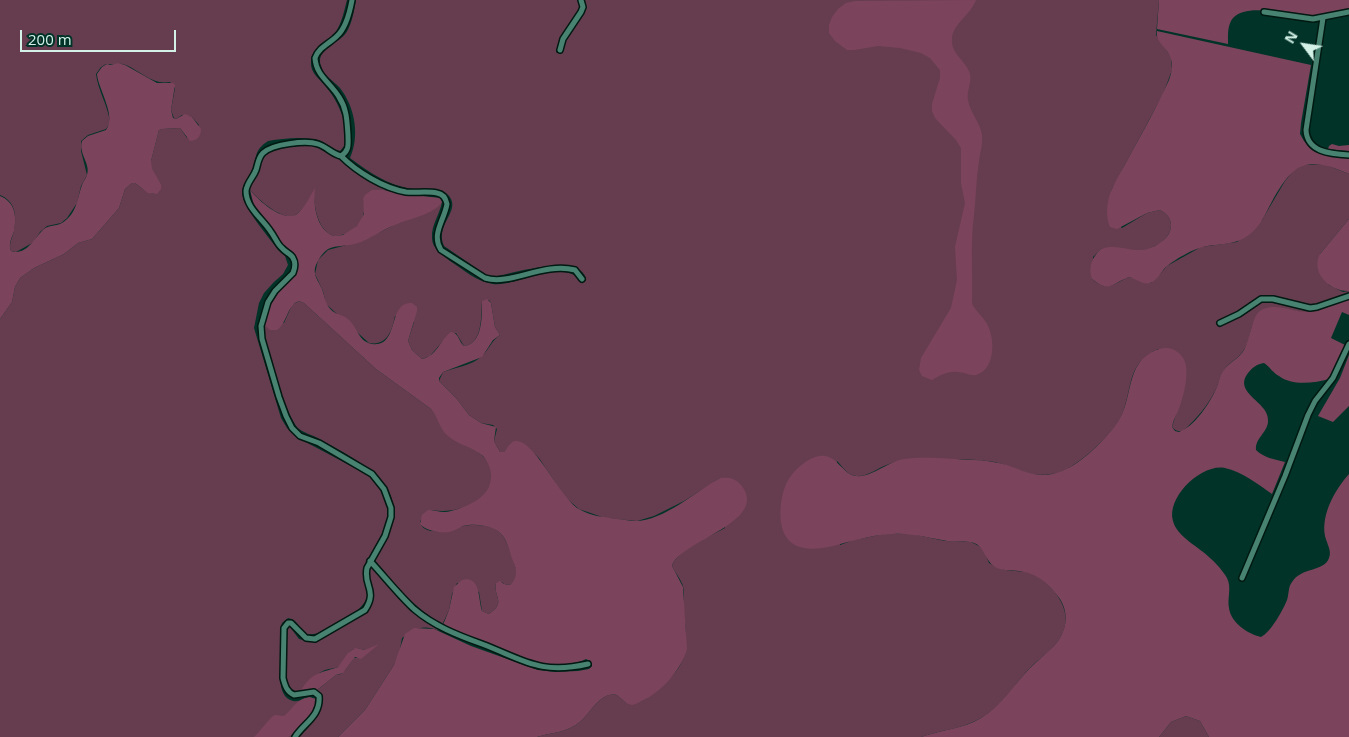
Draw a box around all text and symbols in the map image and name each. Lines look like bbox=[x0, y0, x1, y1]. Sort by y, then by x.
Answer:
scale bar bbox=[22, 20, 179, 52]
north arrow bbox=[1279, 20, 1329, 70]
text: N bbox=[1280, 27, 1302, 47]
text: 200 m bbox=[28, 29, 72, 49]

